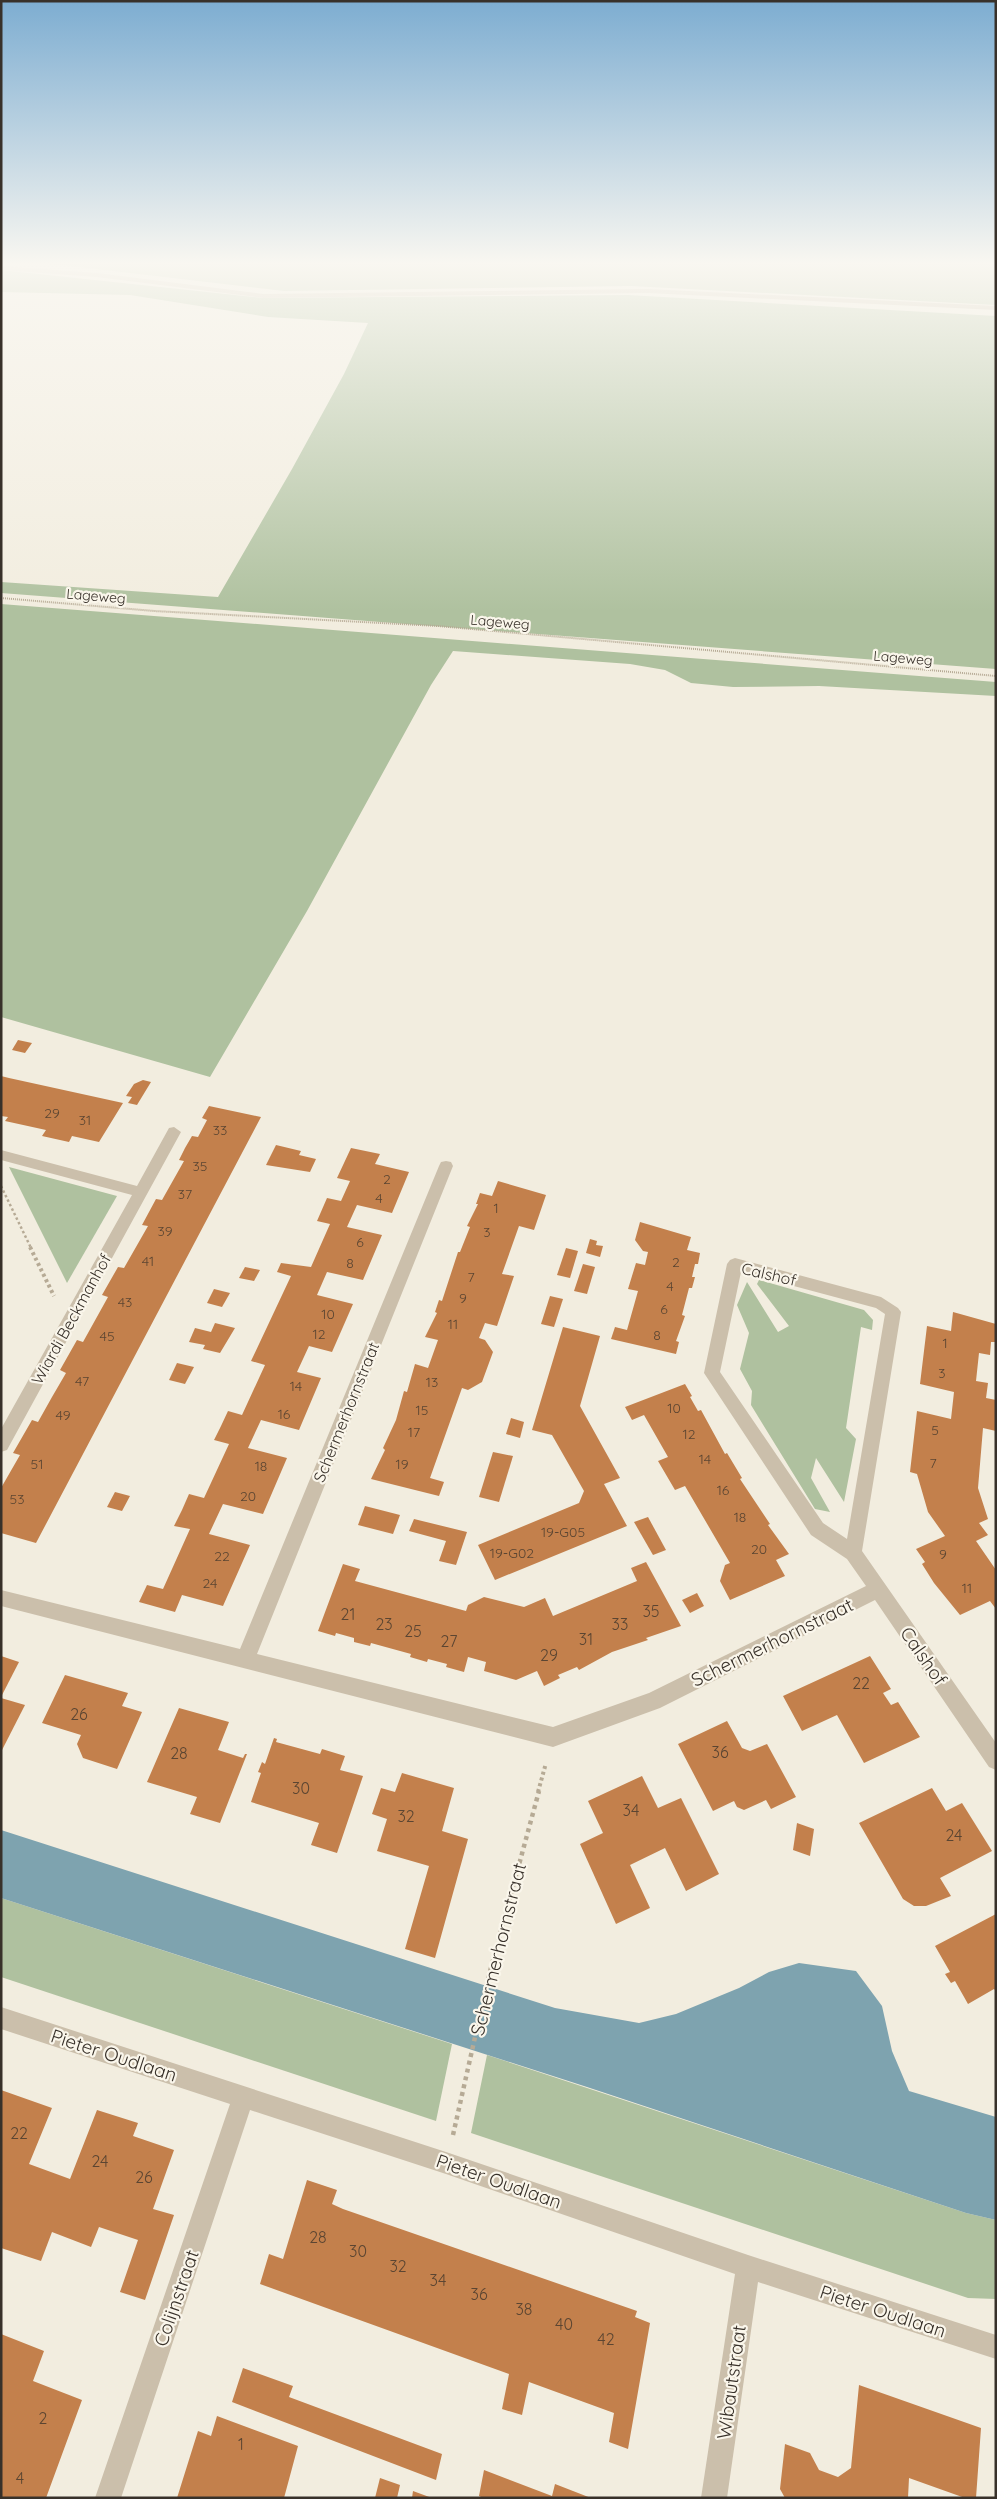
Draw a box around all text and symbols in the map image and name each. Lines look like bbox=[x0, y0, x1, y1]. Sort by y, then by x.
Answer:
street label: Lageweg bbox=[66, 584, 126, 608]
street label: Lageweg bbox=[470, 610, 530, 634]
street label: Lageweg bbox=[873, 646, 933, 670]
house number: 29 bbox=[44, 1104, 60, 1122]
house number: 31 bbox=[79, 1111, 91, 1129]
house number: 33 bbox=[213, 1121, 227, 1139]
house number: 35 bbox=[193, 1157, 207, 1175]
house number: 2 bbox=[383, 1170, 391, 1188]
house number: 37 bbox=[178, 1185, 192, 1203]
house number: 4 bbox=[375, 1189, 383, 1207]
house number: 1 bbox=[493, 1199, 499, 1217]
house number: 39 bbox=[157, 1222, 173, 1240]
house number: 3 bbox=[483, 1223, 491, 1241]
house number: 6 bbox=[356, 1233, 364, 1251]
street label: Wiardi Beckmanhof bbox=[27, 1250, 115, 1388]
house number: 41 bbox=[142, 1252, 154, 1270]
house number: 2 bbox=[672, 1253, 680, 1271]
house number: 8 bbox=[346, 1254, 354, 1272]
street label: Calshof bbox=[740, 1258, 799, 1290]
house number: 7 bbox=[467, 1268, 475, 1286]
house number: 4 bbox=[666, 1277, 674, 1295]
house number: 9 bbox=[459, 1289, 467, 1307]
house number: 43 bbox=[118, 1293, 132, 1311]
house number: 6 bbox=[660, 1300, 668, 1318]
house number: 10 bbox=[321, 1305, 335, 1323]
house number: 11 bbox=[448, 1315, 458, 1333]
house number: 12 bbox=[313, 1325, 326, 1343]
house number: 8 bbox=[653, 1326, 661, 1344]
house number: 45 bbox=[99, 1327, 115, 1345]
house number: 1 bbox=[942, 1334, 948, 1352]
street label: Schermerhornstraat bbox=[309, 1339, 383, 1485]
house number: 3 bbox=[938, 1364, 946, 1382]
house number: 47 bbox=[75, 1372, 89, 1390]
house number: 13 bbox=[426, 1373, 438, 1391]
house number: 14 bbox=[290, 1377, 302, 1395]
house number: 10 bbox=[667, 1399, 681, 1417]
house number: 15 bbox=[416, 1401, 428, 1419]
house number: 16 bbox=[278, 1405, 291, 1423]
house number: 49 bbox=[56, 1406, 71, 1424]
house number: 5 bbox=[931, 1421, 939, 1439]
house number: 17 bbox=[408, 1423, 420, 1441]
house number: 12 bbox=[683, 1425, 696, 1443]
house number: 14 bbox=[699, 1450, 711, 1468]
house number: 7 bbox=[929, 1454, 937, 1472]
house number: 51 bbox=[31, 1455, 43, 1473]
house number: 19 bbox=[396, 1455, 409, 1473]
house number: 18 bbox=[255, 1457, 267, 1475]
house number: 16 bbox=[717, 1481, 730, 1499]
house number: 20 bbox=[240, 1487, 256, 1505]
house number: 53 bbox=[10, 1490, 24, 1508]
house number: 18 bbox=[734, 1508, 746, 1526]
house number: 19-G05 bbox=[541, 1523, 585, 1541]
house number: 20 bbox=[751, 1540, 767, 1558]
house number: 19-G02 bbox=[490, 1544, 534, 1562]
house number: 9 bbox=[939, 1545, 947, 1563]
house number: 22 bbox=[214, 1547, 230, 1565]
house number: 24 bbox=[203, 1574, 217, 1592]
house number: 11 bbox=[962, 1579, 972, 1597]
street label: Schermerhornstraat bbox=[687, 1592, 857, 1692]
house number: 35 bbox=[642, 1601, 660, 1621]
house number: 21 bbox=[341, 1604, 355, 1624]
house number: 23 bbox=[375, 1614, 393, 1634]
house number: 33 bbox=[612, 1614, 628, 1634]
house number: 25 bbox=[404, 1621, 422, 1641]
street label: Calshof bbox=[895, 1622, 953, 1690]
house number: 31 bbox=[579, 1629, 593, 1649]
house number: 27 bbox=[441, 1631, 457, 1651]
house number: 29 bbox=[540, 1645, 558, 1665]
house number: 22 bbox=[852, 1673, 870, 1693]
house number: 26 bbox=[70, 1704, 88, 1724]
house number: 36 bbox=[712, 1742, 729, 1762]
house number: 28 bbox=[170, 1743, 188, 1763]
house number: 30 bbox=[292, 1778, 310, 1798]
house number: 34 bbox=[623, 1800, 639, 1820]
house number: 32 bbox=[397, 1806, 415, 1826]
house number: 24 bbox=[945, 1825, 963, 1845]
street label: Schermerhornstraat bbox=[465, 1860, 531, 2038]
street label: Pieter Oudlaan bbox=[48, 2023, 180, 2087]
house number: 22 bbox=[10, 2123, 28, 2143]
street label: Pieter Oudlaan bbox=[433, 2148, 565, 2214]
house number: 24 bbox=[91, 2151, 109, 2171]
house number: 26 bbox=[135, 2167, 153, 2187]
house number: 28 bbox=[309, 2227, 327, 2247]
house number: 30 bbox=[349, 2241, 367, 2261]
street label: Colijnstraat bbox=[148, 2247, 204, 2349]
house number: 32 bbox=[389, 2256, 407, 2276]
house number: 34 bbox=[430, 2270, 446, 2290]
street label: Pieter Oudlaan bbox=[817, 2279, 949, 2343]
house number: 36 bbox=[471, 2284, 488, 2304]
house number: 38 bbox=[515, 2299, 533, 2319]
house number: 40 bbox=[555, 2314, 573, 2334]
street label: Wibautstraat bbox=[711, 2323, 751, 2441]
house number: 42 bbox=[597, 2329, 615, 2349]
house number: 2 bbox=[39, 2408, 48, 2428]
house number: 1 bbox=[238, 2434, 244, 2454]
house number: 4 bbox=[16, 2468, 24, 2488]

